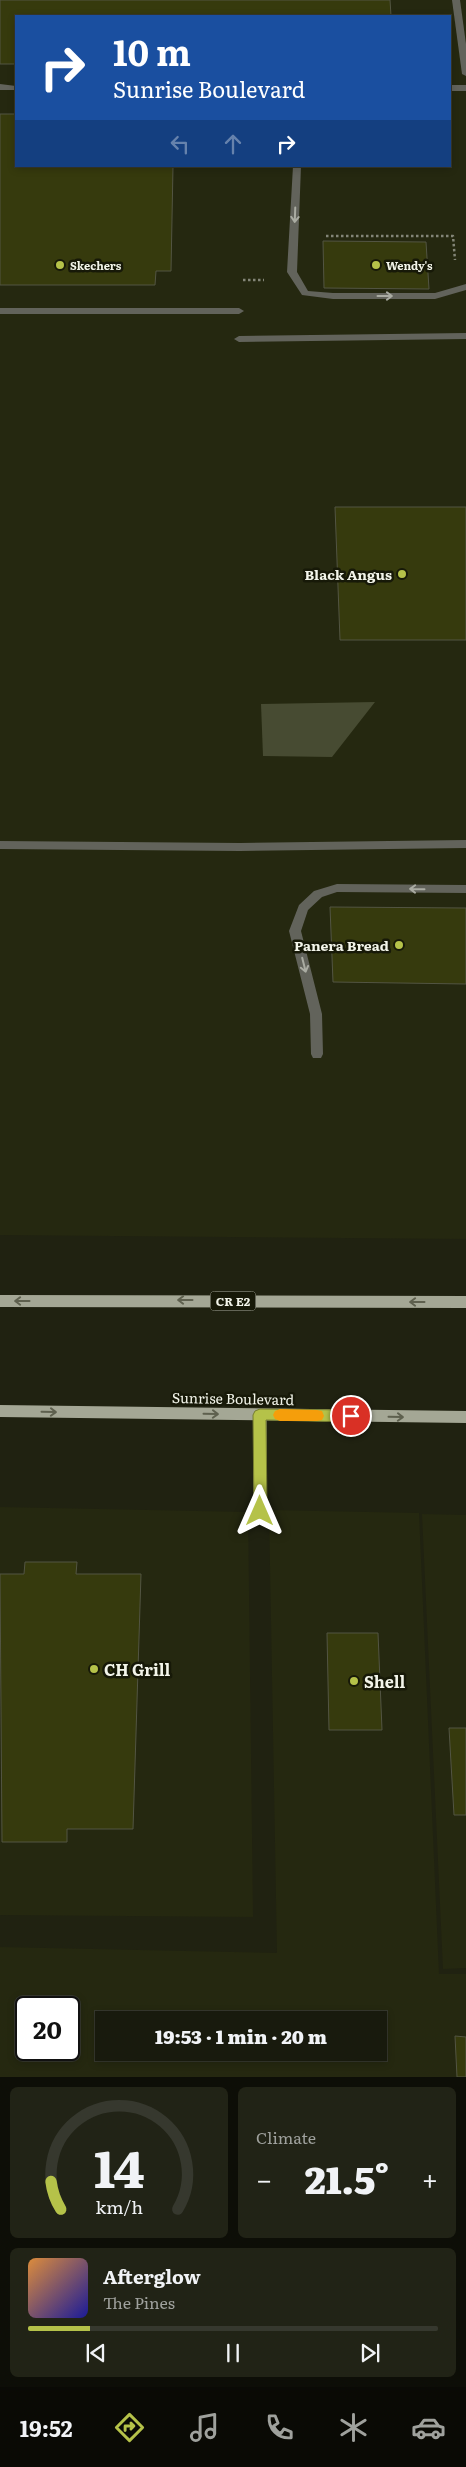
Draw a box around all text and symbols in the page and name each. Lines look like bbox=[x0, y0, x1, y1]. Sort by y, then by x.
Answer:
text: 10 m bbox=[113, 25, 191, 77]
icon: right bbox=[30, 35, 95, 100]
text: Sunrise Boulevard bbox=[113, 72, 305, 105]
icon: left bbox=[166, 130, 194, 158]
icon: ahead bbox=[219, 130, 247, 158]
icon: right bbox=[272, 130, 300, 158]
one-way arrow bbox=[290, 207, 299, 223]
place label: Skechers bbox=[70, 257, 122, 273]
place label: Wendy's bbox=[386, 257, 433, 273]
marker: Skechers bbox=[54, 259, 66, 271]
marker: Wendy's bbox=[370, 259, 382, 271]
one-way arrow bbox=[376, 291, 393, 301]
place label: Black Angus bbox=[304, 564, 392, 584]
marker: Black Angus bbox=[396, 568, 408, 580]
one-way arrow bbox=[410, 884, 426, 894]
place label: Panera Bread bbox=[294, 935, 389, 955]
marker: Panera Bread bbox=[393, 939, 405, 951]
one-way arrow bbox=[299, 956, 309, 972]
road number: CR E2 bbox=[210, 1292, 256, 1310]
one-way arrow bbox=[177, 1295, 194, 1305]
one-way arrow bbox=[15, 1296, 31, 1306]
one-way arrow bbox=[410, 1297, 426, 1307]
street label: Sunrise Boulevard bbox=[172, 1387, 295, 1409]
pin bbox=[330, 1395, 372, 1437]
icon: arrive bbox=[337, 1402, 365, 1430]
one-way arrow bbox=[40, 1407, 56, 1417]
one-way arrow bbox=[202, 1409, 219, 1419]
one-way arrow bbox=[387, 1412, 403, 1422]
position arrow bbox=[233, 1484, 285, 1536]
place label: CH Grill bbox=[104, 1657, 171, 1681]
marker: CH Grill bbox=[88, 1663, 100, 1675]
place label: Shell bbox=[364, 1669, 406, 1693]
marker: Shell bbox=[348, 1675, 360, 1687]
speed limit sign: 20 bbox=[15, 1996, 80, 2061]
text: 19:53 · 1 min · 20 m bbox=[155, 2022, 327, 2050]
text: Climate bbox=[256, 2125, 316, 2149]
text: 14 bbox=[94, 2127, 144, 2204]
text: 21.5° bbox=[305, 2149, 389, 2206]
text: − bbox=[256, 2157, 272, 2199]
text: + bbox=[422, 2157, 438, 2199]
text: km/h bbox=[95, 2193, 143, 2220]
text: Afterglow bbox=[103, 2262, 201, 2290]
text: The Pines bbox=[103, 2290, 175, 2314]
icon: previous bbox=[82, 2339, 110, 2367]
icon: pause bbox=[219, 2339, 247, 2367]
icon: next bbox=[356, 2339, 384, 2367]
icon: directions bbox=[112, 2410, 147, 2445]
icon: music bbox=[187, 2410, 222, 2445]
icon: phone bbox=[262, 2410, 297, 2445]
icon: climate bbox=[336, 2410, 371, 2445]
icon: car bbox=[411, 2410, 446, 2445]
text: 19:52 bbox=[20, 2411, 72, 2444]

